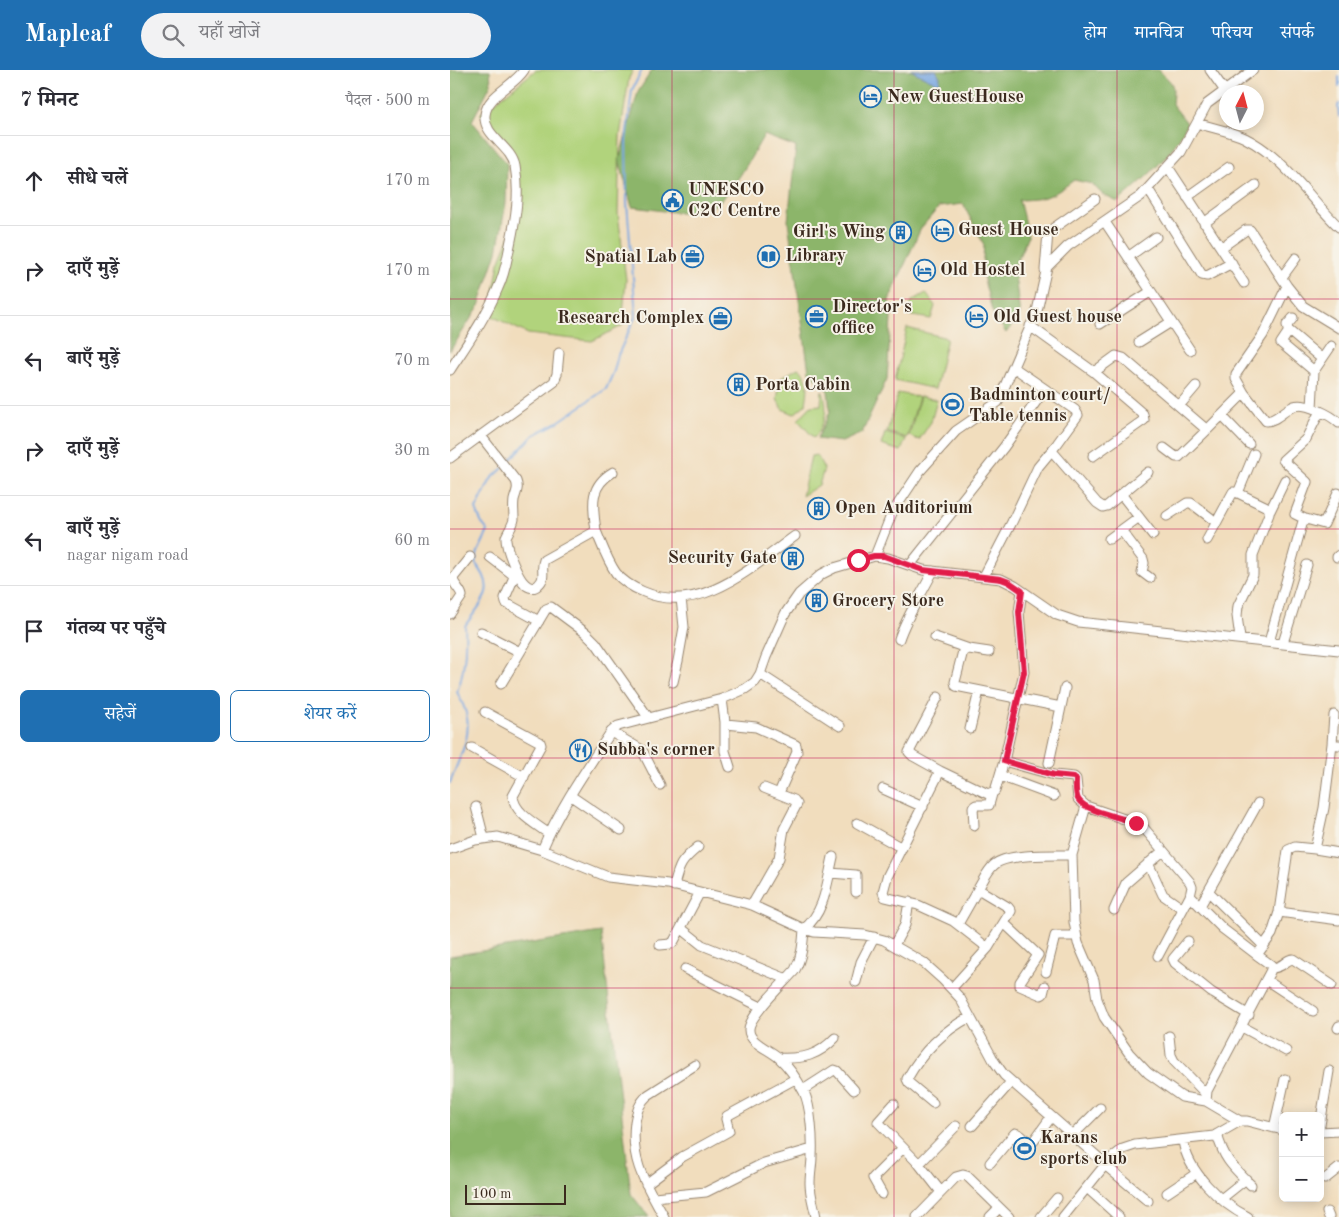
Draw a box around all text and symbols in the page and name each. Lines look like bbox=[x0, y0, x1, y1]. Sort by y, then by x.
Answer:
search box bbox=[141, 13, 491, 58]
icon: search bbox=[159, 21, 187, 49]
text: Mapleaf bbox=[25, 23, 111, 47]
text: यहाँ खोजें bbox=[199, 24, 260, 43]
text: होम bbox=[1084, 24, 1107, 42]
text: मानचित्र bbox=[1135, 24, 1183, 42]
text: परिचय bbox=[1211, 24, 1252, 42]
text: संपर्क bbox=[1280, 24, 1314, 42]
hotel icon: New GuestHouse bbox=[859, 85, 883, 109]
north arrow bbox=[1219, 85, 1264, 130]
place label: New GuestHouse bbox=[887, 88, 1024, 106]
text: 7 मिनट bbox=[20, 90, 78, 111]
text: पैदल · 500 m bbox=[345, 93, 430, 109]
icon: ahead bbox=[20, 167, 48, 195]
text: सीधे चलें bbox=[67, 170, 127, 189]
text: 170 m bbox=[385, 173, 430, 189]
place label: UNESCO C2C Centre bbox=[688, 181, 780, 220]
public building icon: UNESCO C2C Centre bbox=[660, 188, 684, 212]
hotel icon: Guest House bbox=[930, 218, 954, 242]
building icon: Girl's Wing bbox=[889, 220, 913, 244]
place label: Guest House bbox=[958, 221, 1059, 239]
place label: Girl's Wing bbox=[793, 223, 885, 241]
library icon: Library bbox=[757, 244, 781, 268]
office icon: Spatial Lab bbox=[681, 245, 705, 269]
place label: Library bbox=[785, 247, 846, 265]
place label: Spatial Lab bbox=[585, 248, 677, 266]
icon: right bbox=[20, 257, 48, 285]
hotel icon: Old Hostel bbox=[912, 258, 936, 282]
text: दाएँ मुड़ें bbox=[67, 260, 119, 279]
place label: Old Hostel bbox=[940, 261, 1026, 279]
text: 170 m bbox=[385, 263, 430, 279]
place label: Director's office bbox=[832, 298, 912, 337]
office icon: Director's office bbox=[804, 305, 828, 329]
hotel icon: Old Guest house bbox=[965, 305, 989, 329]
office icon: Research Complex bbox=[708, 306, 732, 330]
place label: Old Guest house bbox=[993, 308, 1122, 326]
place label: Research Complex bbox=[557, 309, 704, 327]
icon: left bbox=[20, 347, 48, 375]
text: बाएँ मुड़ें bbox=[67, 350, 119, 369]
text: 70 m bbox=[394, 353, 430, 369]
building icon: Porta Cabin bbox=[727, 373, 751, 397]
place label: Porta Cabin bbox=[755, 376, 850, 394]
place label: Badminton court/ Table tennis bbox=[969, 386, 1111, 425]
sports icon: Badminton court/ Table tennis bbox=[941, 393, 965, 417]
icon: right bbox=[20, 437, 48, 465]
text: दाएँ मुड़ें bbox=[67, 440, 119, 459]
text: 30 m bbox=[394, 443, 430, 459]
building icon: Open Auditorium bbox=[807, 496, 831, 520]
place label: Open Auditorium bbox=[835, 499, 973, 517]
text: बाएँ मुड़ें bbox=[67, 520, 119, 539]
icon: left bbox=[20, 527, 48, 555]
text: 60 m bbox=[394, 533, 430, 549]
building icon: Security Gate bbox=[781, 546, 805, 570]
text: nagar nigam road bbox=[67, 548, 189, 564]
place label: Security Gate bbox=[668, 549, 777, 567]
route start bbox=[847, 549, 870, 572]
building icon: Grocery Store bbox=[804, 589, 828, 613]
place label: Grocery Store bbox=[832, 592, 944, 610]
icon: arrive bbox=[20, 617, 48, 645]
text: गंतव्य पर पहुँचे bbox=[67, 620, 166, 639]
button: सहेजें bbox=[20, 690, 220, 742]
button: शेयर करें bbox=[230, 690, 430, 742]
restaurant icon: Subba's corner bbox=[569, 738, 593, 762]
place label: Subba's corner bbox=[597, 741, 715, 759]
route end bbox=[1125, 812, 1148, 835]
map controls bbox=[1279, 1112, 1324, 1202]
button: + bbox=[1279, 1112, 1324, 1157]
place label: Karans sports club bbox=[1040, 1129, 1127, 1168]
sports icon: Karans sports club bbox=[1012, 1136, 1036, 1160]
button: − bbox=[1279, 1157, 1324, 1202]
scale bar bbox=[465, 1182, 566, 1205]
text: 100 m bbox=[472, 1187, 511, 1201]

